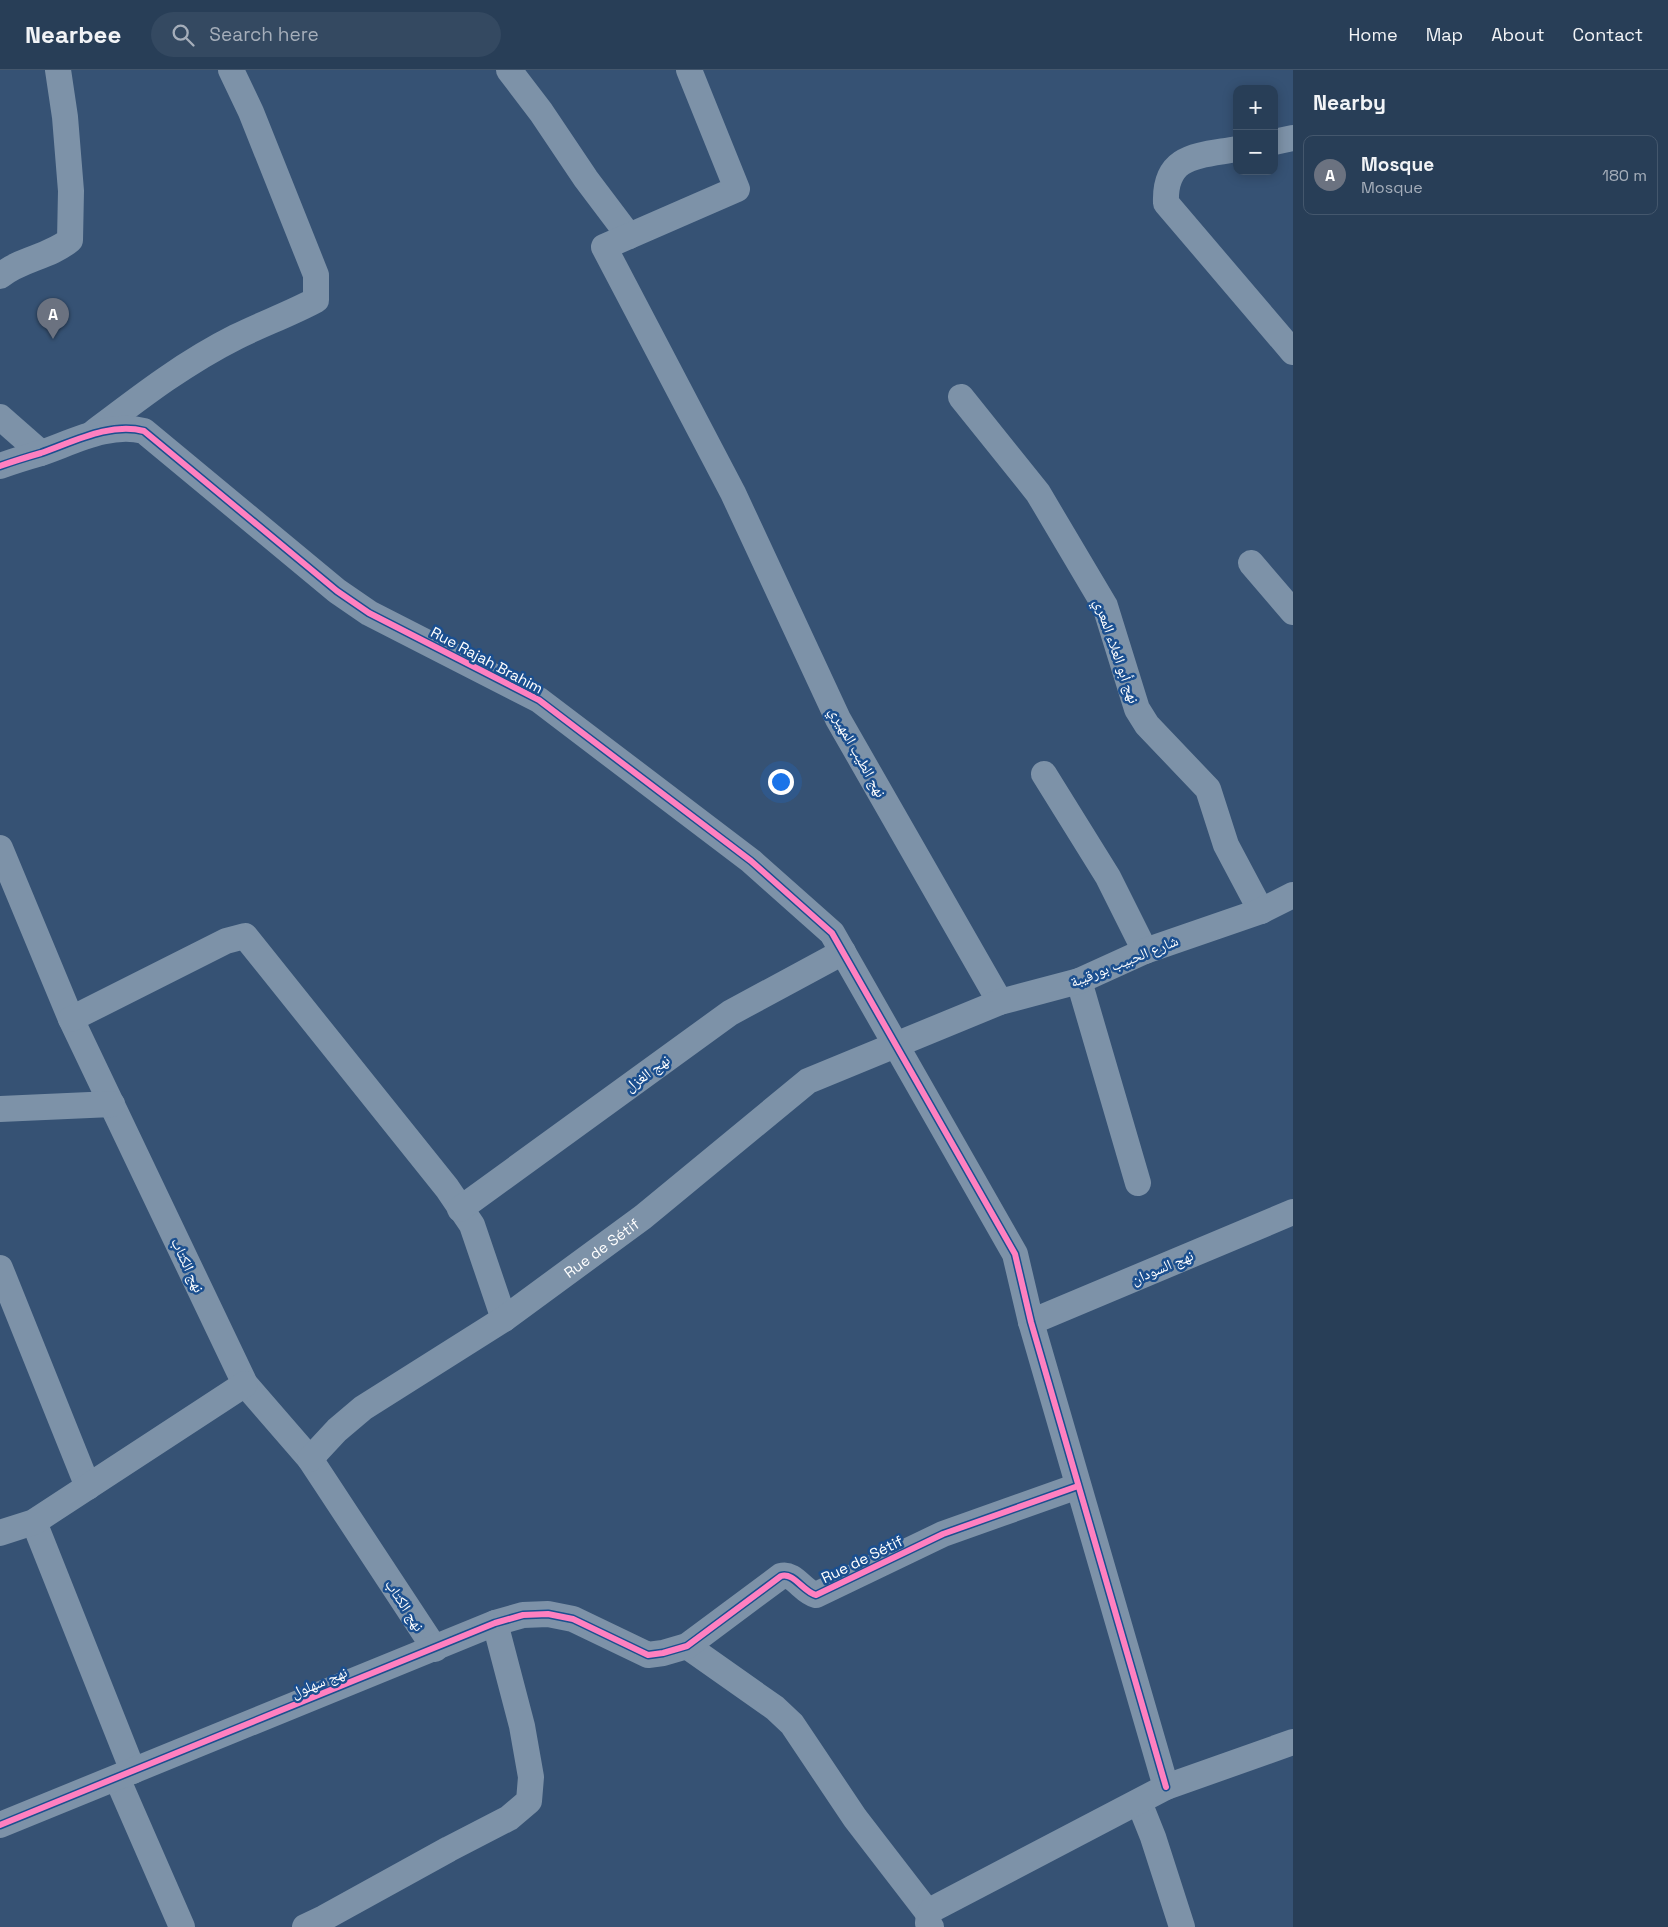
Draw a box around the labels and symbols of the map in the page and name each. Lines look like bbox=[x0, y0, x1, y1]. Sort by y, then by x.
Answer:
pin: A bbox=[37, 298, 69, 339]
street label: نهج أبو العلاء المعري bbox=[1088, 596, 1144, 707]
street label: Rue Rajah Brahim bbox=[428, 622, 546, 698]
street label: نهج الطيب المهيري bbox=[823, 703, 891, 802]
your location bbox=[768, 769, 794, 795]
street label: شارع الحبيب بورقيبة bbox=[1067, 931, 1181, 992]
street label: نهج الغزل bbox=[621, 1050, 674, 1097]
street label: Rue de Sétif bbox=[560, 1214, 643, 1282]
street label: نهج الكتاب bbox=[166, 1235, 209, 1296]
street label: نهج السودان bbox=[1128, 1245, 1196, 1290]
street label: Rue de Sétif bbox=[818, 1531, 906, 1587]
street label: نهج الكتاب bbox=[380, 1575, 429, 1635]
street label: نهج سهلول bbox=[288, 1662, 350, 1703]

